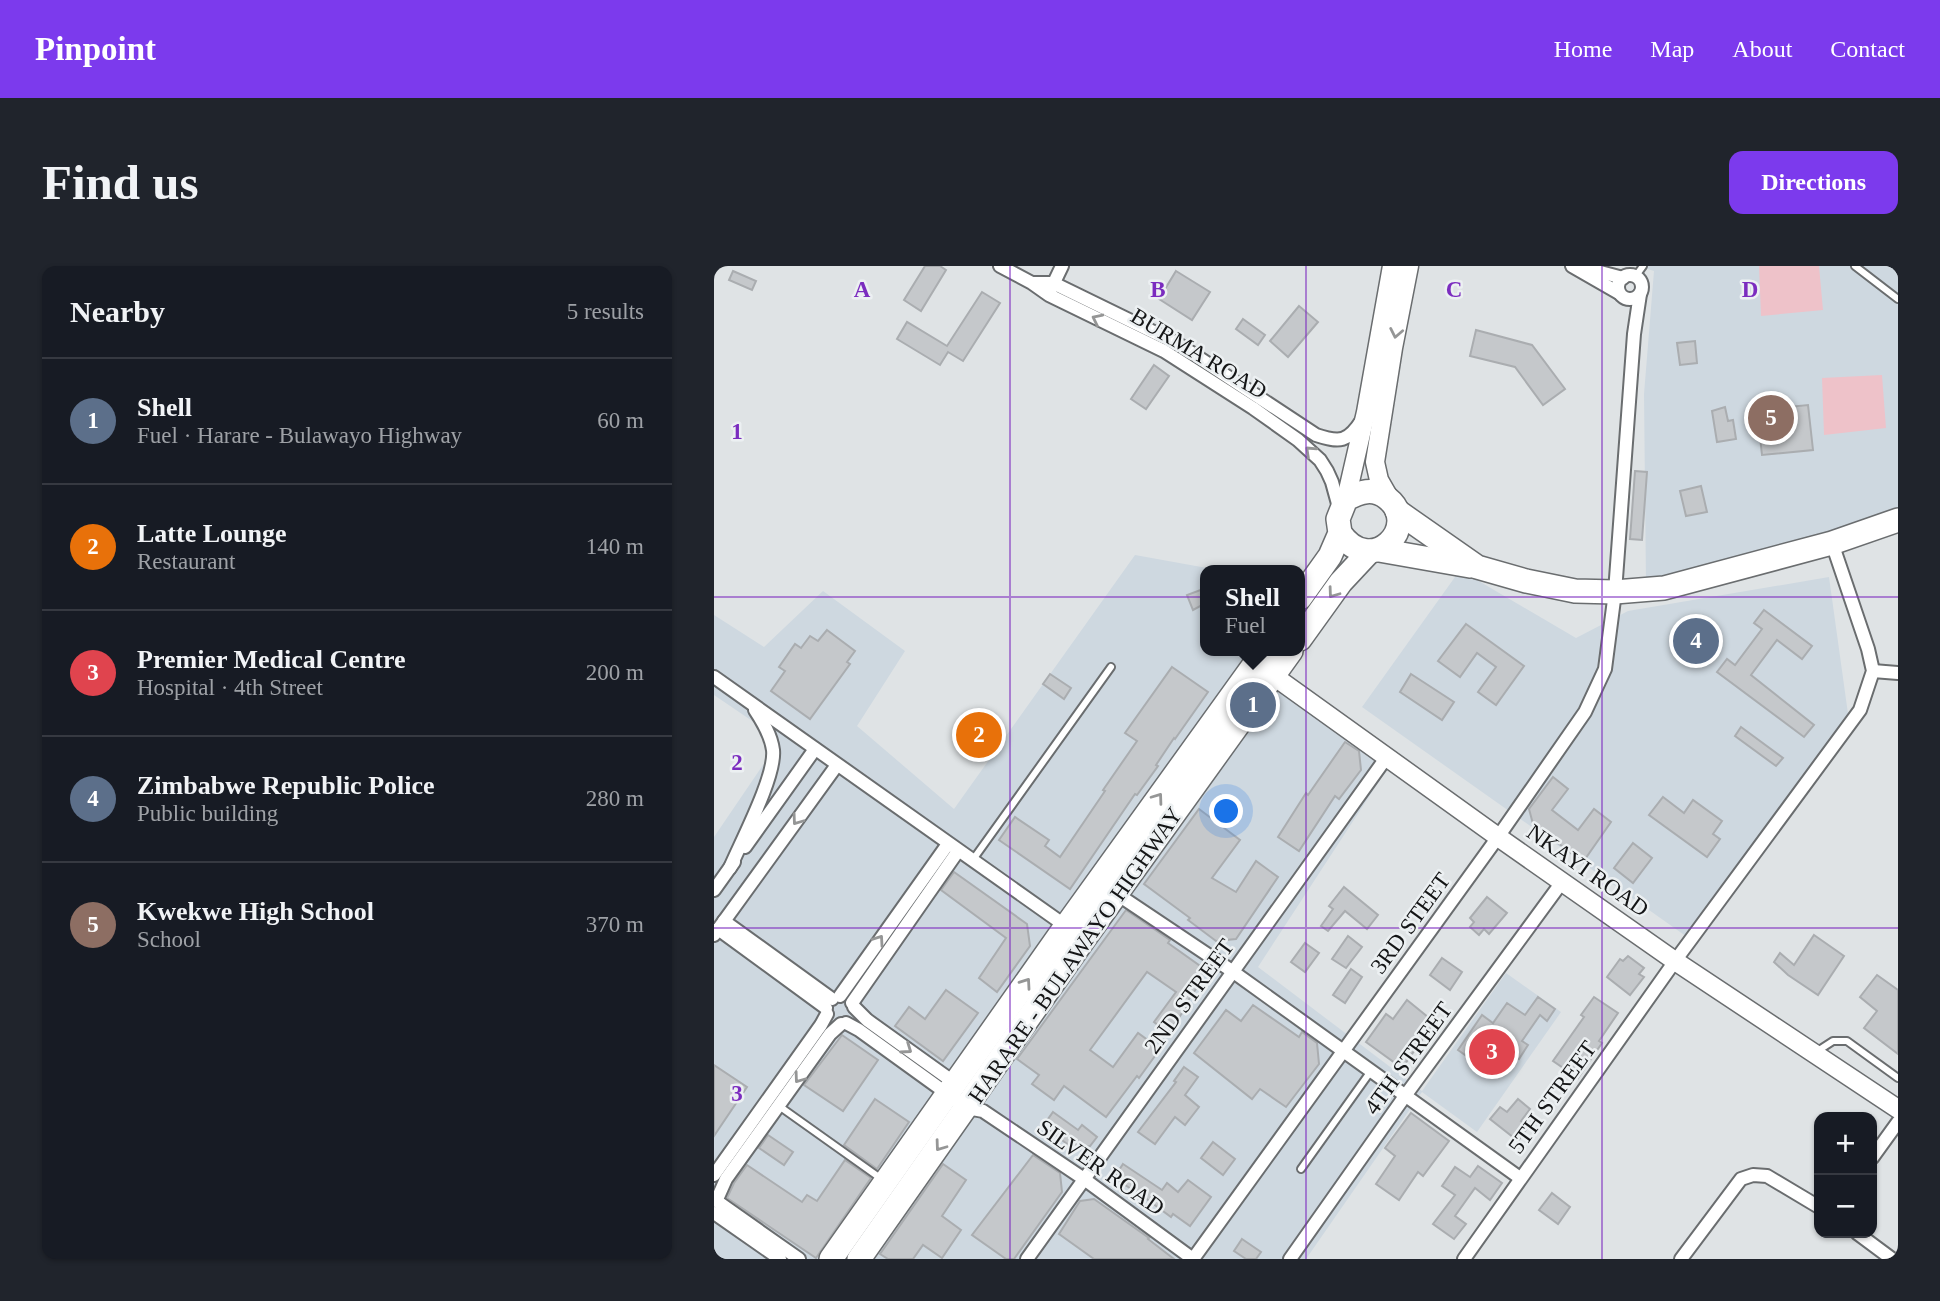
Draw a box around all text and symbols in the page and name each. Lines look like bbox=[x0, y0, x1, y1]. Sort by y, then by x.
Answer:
text: Pinpoint bbox=[35, 31, 156, 67]
text: Home bbox=[1554, 36, 1612, 62]
text: Map bbox=[1650, 36, 1694, 62]
text: About bbox=[1732, 36, 1792, 62]
text: Contact bbox=[1830, 36, 1905, 62]
button: Directions bbox=[1729, 151, 1898, 214]
text: Find us bbox=[42, 155, 199, 210]
text: A bbox=[854, 277, 871, 302]
text: B bbox=[1150, 277, 1166, 302]
text: C bbox=[1446, 277, 1462, 302]
text: D bbox=[1742, 277, 1758, 302]
text: Nearby bbox=[70, 295, 165, 328]
text: 5 results bbox=[567, 299, 644, 324]
street label: BURMA ROAD bbox=[1126, 303, 1271, 404]
one-way arrow bbox=[1092, 313, 1104, 327]
one-way arrow bbox=[1389, 327, 1404, 339]
pin: 5 bbox=[1748, 392, 1794, 444]
text: Shell bbox=[137, 393, 192, 422]
text: 1 bbox=[87, 408, 99, 433]
text: 60 m bbox=[597, 408, 644, 433]
text: 1 bbox=[731, 419, 743, 444]
text: Fuel · Harare - Bulawayo Highway bbox=[137, 423, 462, 448]
one-way arrow bbox=[1306, 447, 1319, 460]
text: Latte Lounge bbox=[137, 519, 287, 548]
text: 2 bbox=[87, 534, 99, 559]
text: 140 m bbox=[586, 534, 644, 559]
text: Restaurant bbox=[137, 549, 235, 574]
popup bbox=[1200, 565, 1305, 656]
text: Shell bbox=[1225, 583, 1280, 612]
one-way arrow bbox=[1329, 585, 1341, 598]
text: Fuel bbox=[1225, 613, 1266, 638]
pin: 4 bbox=[1673, 615, 1719, 667]
text: Premier Medical Centre bbox=[137, 645, 406, 674]
text: 3 bbox=[87, 660, 99, 685]
text: 200 m bbox=[586, 660, 644, 685]
text: Hospital · 4th Street bbox=[137, 675, 323, 700]
pin: 1 bbox=[1230, 679, 1276, 731]
pin: 2 bbox=[956, 709, 1002, 761]
text: 2 bbox=[731, 750, 743, 775]
text: Zimbabwe Republic Police bbox=[137, 771, 435, 800]
text: 4 bbox=[87, 786, 99, 811]
text: 280 m bbox=[586, 786, 644, 811]
one-way arrow bbox=[1150, 793, 1162, 806]
your location bbox=[1209, 794, 1243, 828]
text: Public building bbox=[137, 801, 278, 826]
street label: HARARE - BULAWAYO HIGHWAY bbox=[963, 802, 1188, 1108]
one-way arrow bbox=[793, 812, 805, 825]
street label: NKAYI ROAD bbox=[1522, 819, 1653, 922]
street label: 3RD STEET bbox=[1366, 868, 1455, 978]
text: Kwekwe High School bbox=[137, 897, 374, 926]
text: 5 bbox=[87, 912, 99, 937]
text: 370 m bbox=[586, 912, 644, 937]
text: School bbox=[137, 927, 201, 952]
street label: 2ND STREET bbox=[1140, 934, 1239, 1058]
one-way arrow bbox=[871, 935, 883, 948]
one-way arrow bbox=[1018, 978, 1030, 991]
street label: 4TH STREET bbox=[1359, 997, 1457, 1119]
pin: 3 bbox=[1469, 1026, 1515, 1078]
street label: 5TH STREET bbox=[1503, 1036, 1601, 1158]
one-way arrow bbox=[900, 1041, 913, 1054]
one-way arrow bbox=[795, 1070, 807, 1083]
text: 3 bbox=[731, 1081, 743, 1106]
map controls bbox=[1814, 1112, 1877, 1238]
button: + bbox=[1814, 1112, 1877, 1175]
street label: SILVER ROAD bbox=[1032, 1114, 1169, 1220]
one-way arrow bbox=[935, 1138, 948, 1151]
button: − bbox=[1814, 1175, 1877, 1238]

